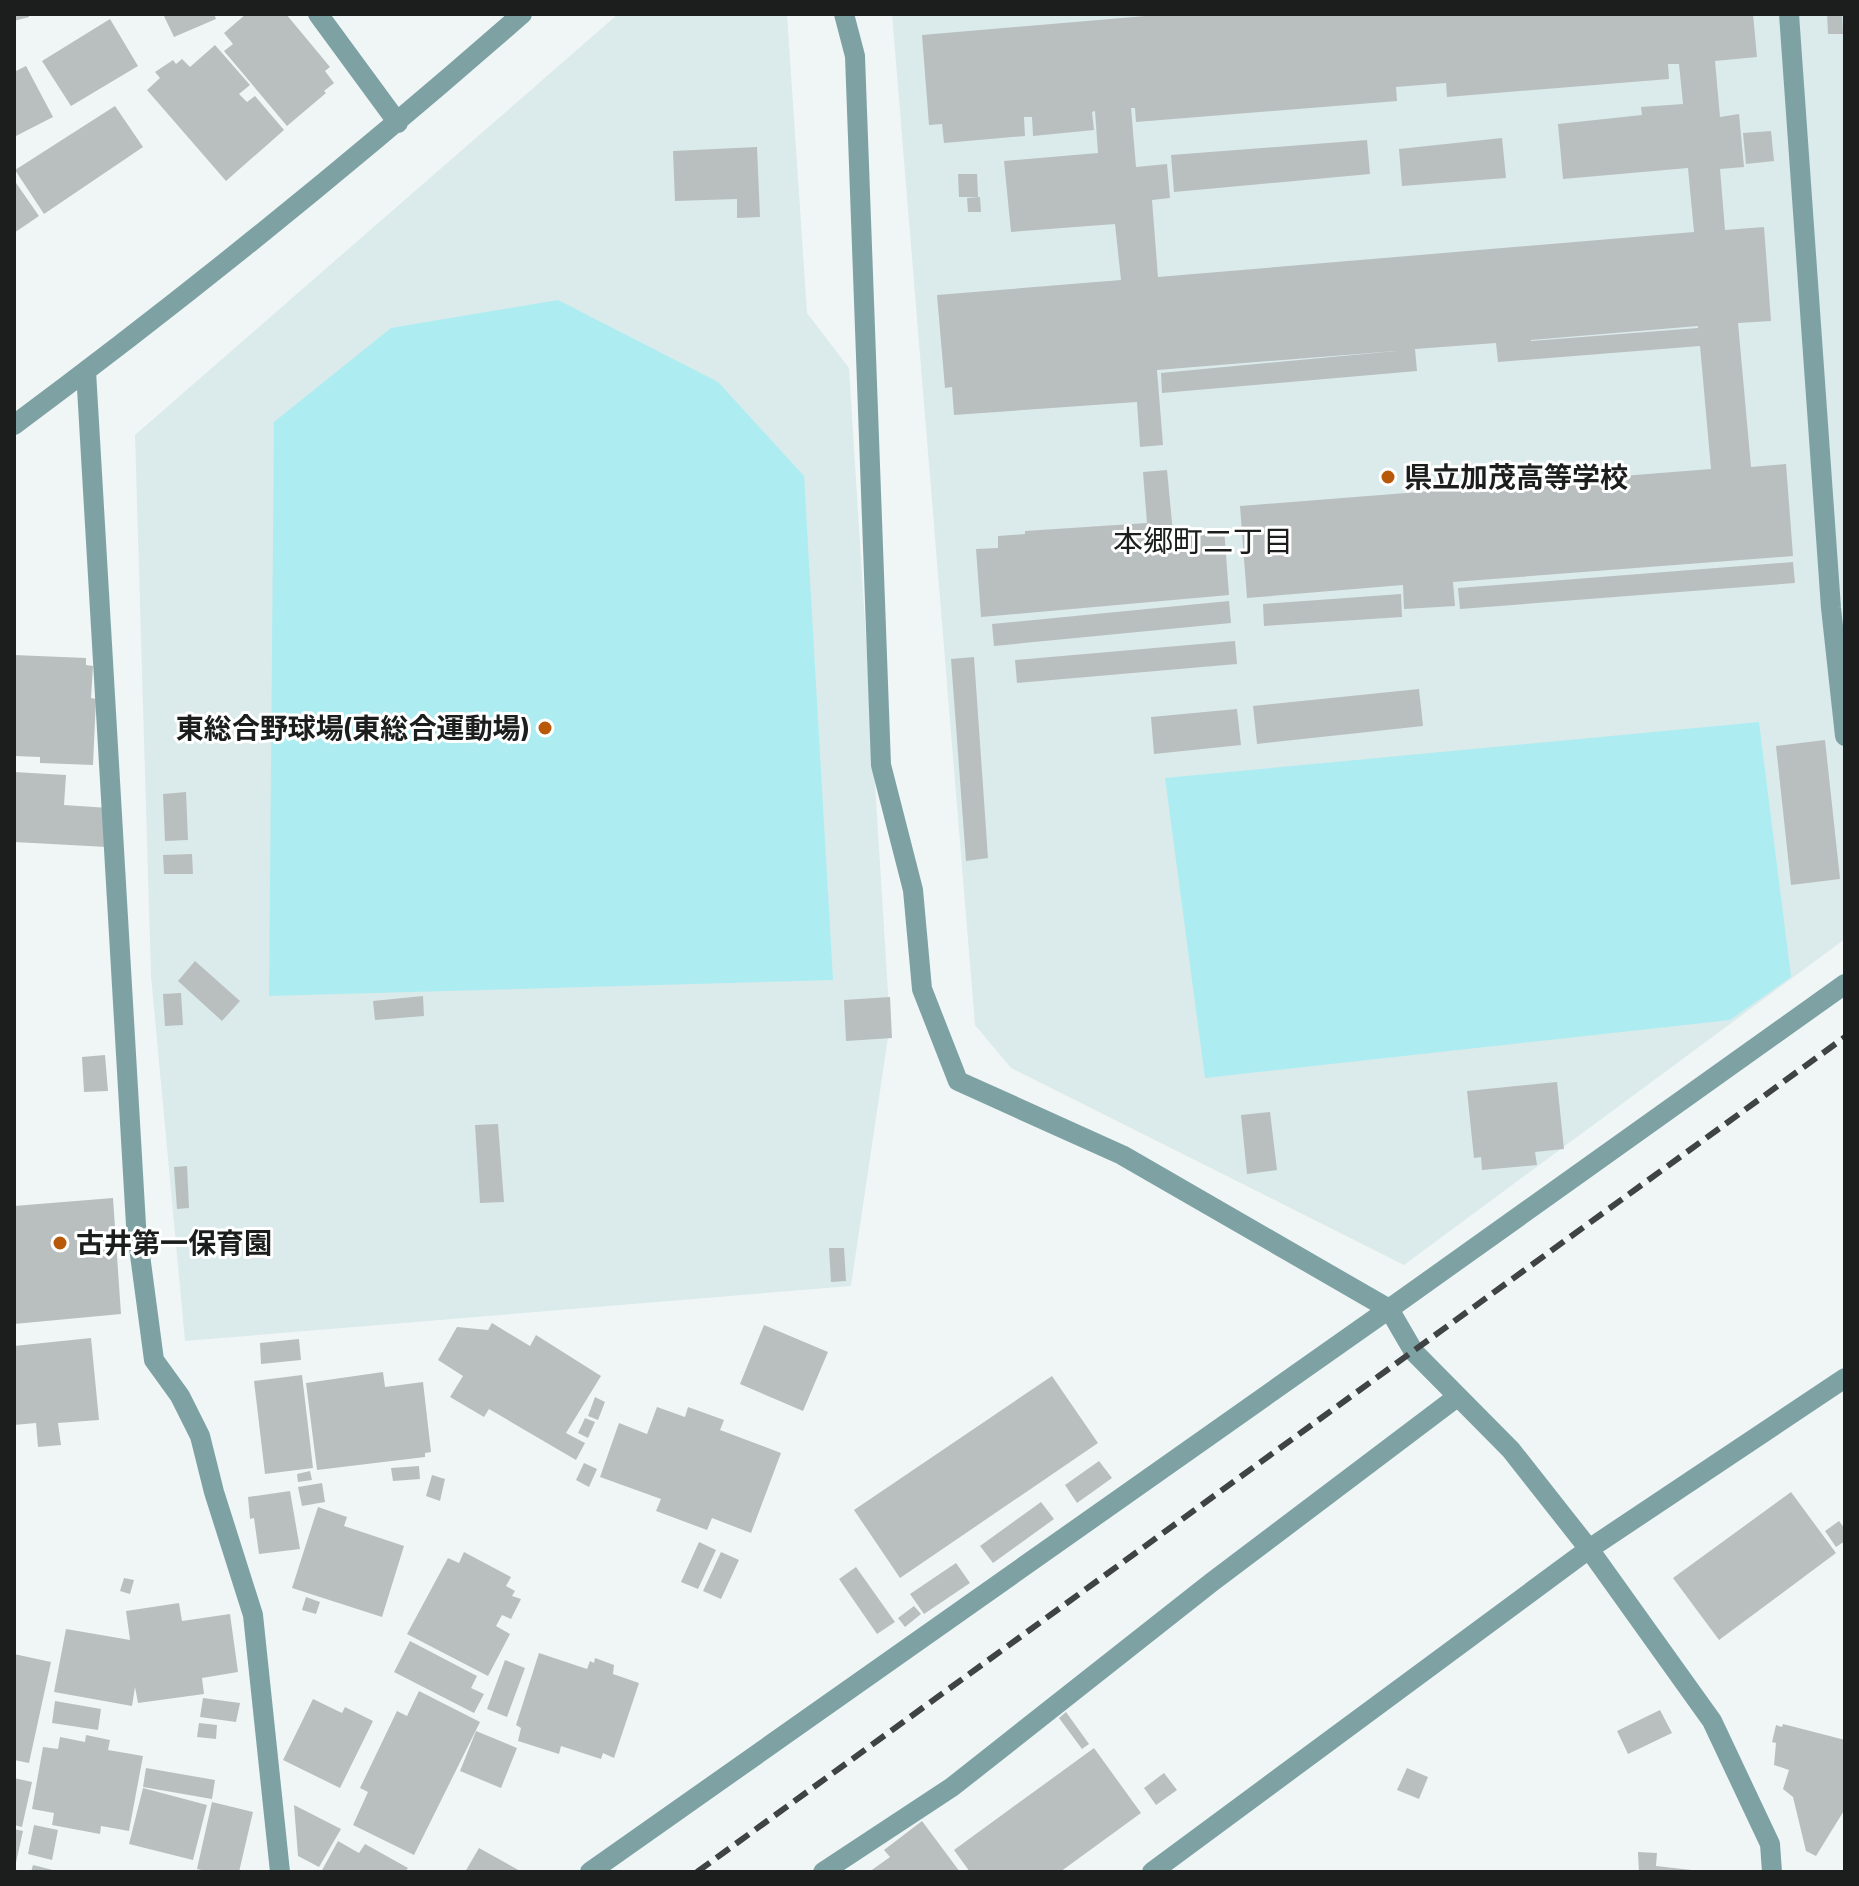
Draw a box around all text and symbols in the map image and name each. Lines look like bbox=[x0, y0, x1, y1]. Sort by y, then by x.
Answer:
place label: 県立加茂高等学校 bbox=[1404, 455, 1628, 498]
marker: 県立加茂高等学校 bbox=[1379, 468, 1397, 486]
district label: 本郷町二丁目 bbox=[1113, 518, 1293, 564]
place label: 東総合野球場(東総合運動場) bbox=[176, 706, 529, 749]
marker: 東総合野球場(東総合運動場) bbox=[536, 719, 554, 737]
place label: 古井第一保育園 bbox=[76, 1221, 272, 1264]
marker: 古井第一保育園 bbox=[51, 1234, 69, 1252]

